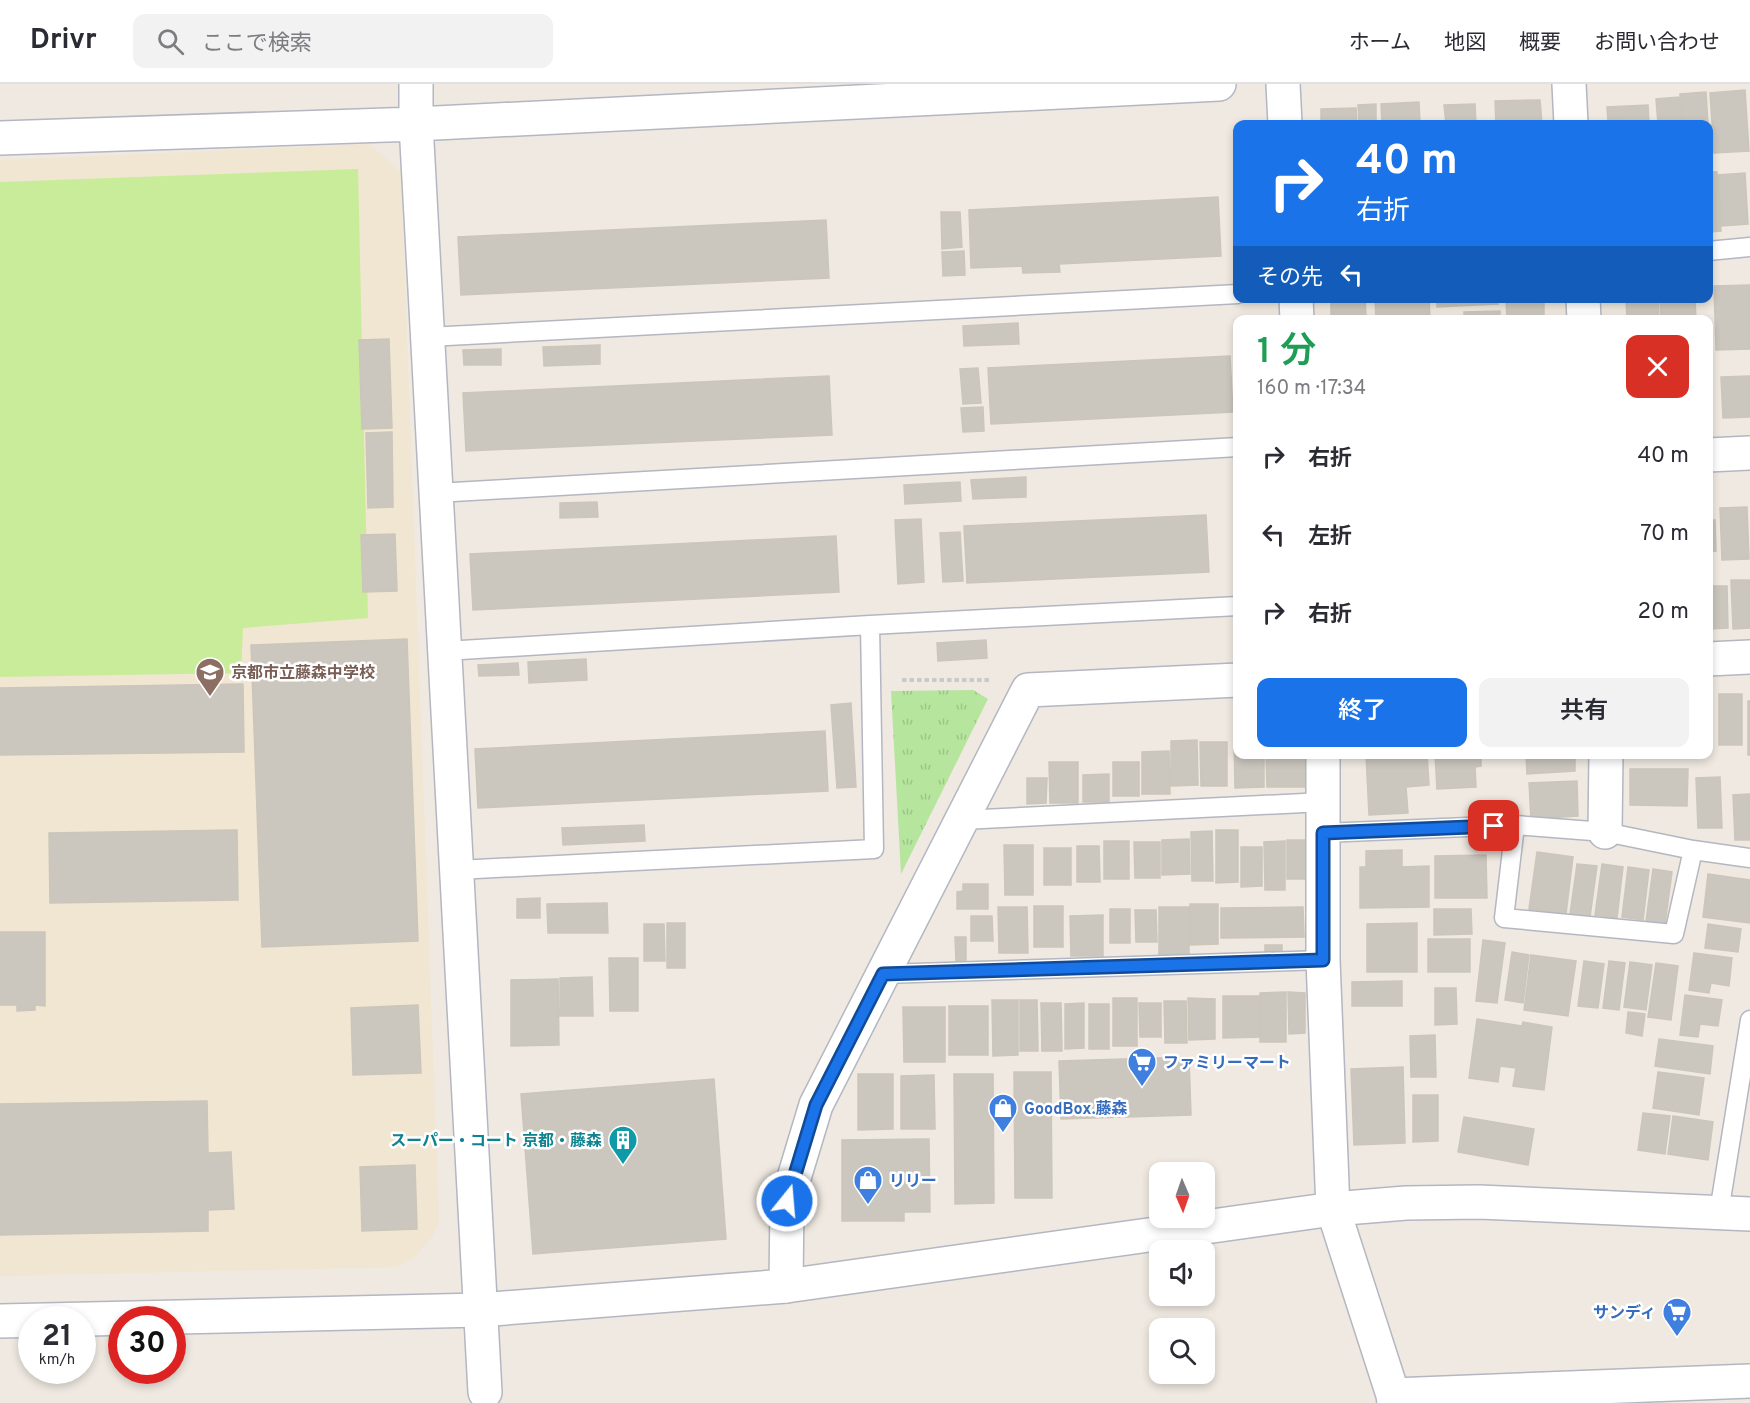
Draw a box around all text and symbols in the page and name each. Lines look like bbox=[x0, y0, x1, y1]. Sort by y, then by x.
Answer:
search box bbox=[133, 14, 553, 68]
text: Drivr bbox=[30, 23, 97, 59]
icon: search bbox=[154, 25, 187, 58]
text: ホーム bbox=[1349, 30, 1411, 57]
text: 地図 bbox=[1444, 30, 1486, 57]
text: 概要 bbox=[1519, 30, 1561, 57]
text: お問い合わせ bbox=[1594, 30, 1720, 57]
text: ここで検索 bbox=[202, 31, 312, 58]
text: 40 m bbox=[1356, 136, 1458, 189]
icon: right bbox=[1257, 144, 1335, 222]
text: 右折 bbox=[1356, 195, 1410, 229]
icon: left bbox=[1335, 258, 1368, 291]
text: その先 bbox=[1257, 265, 1323, 292]
text: 1 分 bbox=[1257, 330, 1316, 376]
button: close bbox=[1626, 335, 1689, 398]
text: 160 m · 17:34 bbox=[1257, 376, 1366, 402]
icon: right bbox=[1257, 440, 1290, 473]
text: 40 m bbox=[1637, 443, 1689, 470]
text: 右折 bbox=[1308, 446, 1352, 473]
icon: left bbox=[1257, 518, 1290, 551]
text: 70 m bbox=[1640, 521, 1689, 548]
text: 左折 bbox=[1308, 524, 1352, 551]
icon: right bbox=[1257, 596, 1290, 629]
text: 20 m bbox=[1638, 599, 1689, 626]
text: 右折 bbox=[1308, 602, 1352, 629]
school or university icon: 京都市立藤森中学校 bbox=[194, 656, 226, 698]
place label: 京都市立藤森中学校 bbox=[231, 664, 375, 684]
button: 終了 bbox=[1257, 678, 1467, 747]
button: 共有 bbox=[1479, 678, 1689, 747]
pin bbox=[1468, 800, 1519, 851]
icon: arrive bbox=[1477, 809, 1510, 842]
supermarket icon: ファミリーマート bbox=[1126, 1046, 1158, 1088]
place label: ファミリーマート bbox=[1163, 1054, 1291, 1074]
shop icon: GoodBox.藤森 bbox=[987, 1092, 1019, 1134]
place label: GoodBox.藤森 bbox=[1024, 1100, 1128, 1120]
building icon: スーパー・コート 京都・藤森 bbox=[607, 1124, 639, 1166]
place label: スーパー・コート 京都・藤森 bbox=[390, 1132, 602, 1152]
north arrow bbox=[1149, 1162, 1215, 1228]
map controls bbox=[1149, 1162, 1215, 1384]
shop icon: リリー bbox=[852, 1164, 884, 1206]
position arrow bbox=[755, 1169, 819, 1233]
place label: リリー bbox=[889, 1172, 937, 1192]
button: sound bbox=[1149, 1240, 1215, 1306]
supermarket icon: サンディ bbox=[1661, 1296, 1693, 1338]
place label: サンディ bbox=[1593, 1304, 1656, 1324]
speed limit sign: 30 bbox=[108, 1306, 186, 1384]
button: search bbox=[1149, 1318, 1215, 1384]
text: 21 bbox=[42, 1319, 72, 1356]
text: km/h bbox=[39, 1351, 75, 1370]

